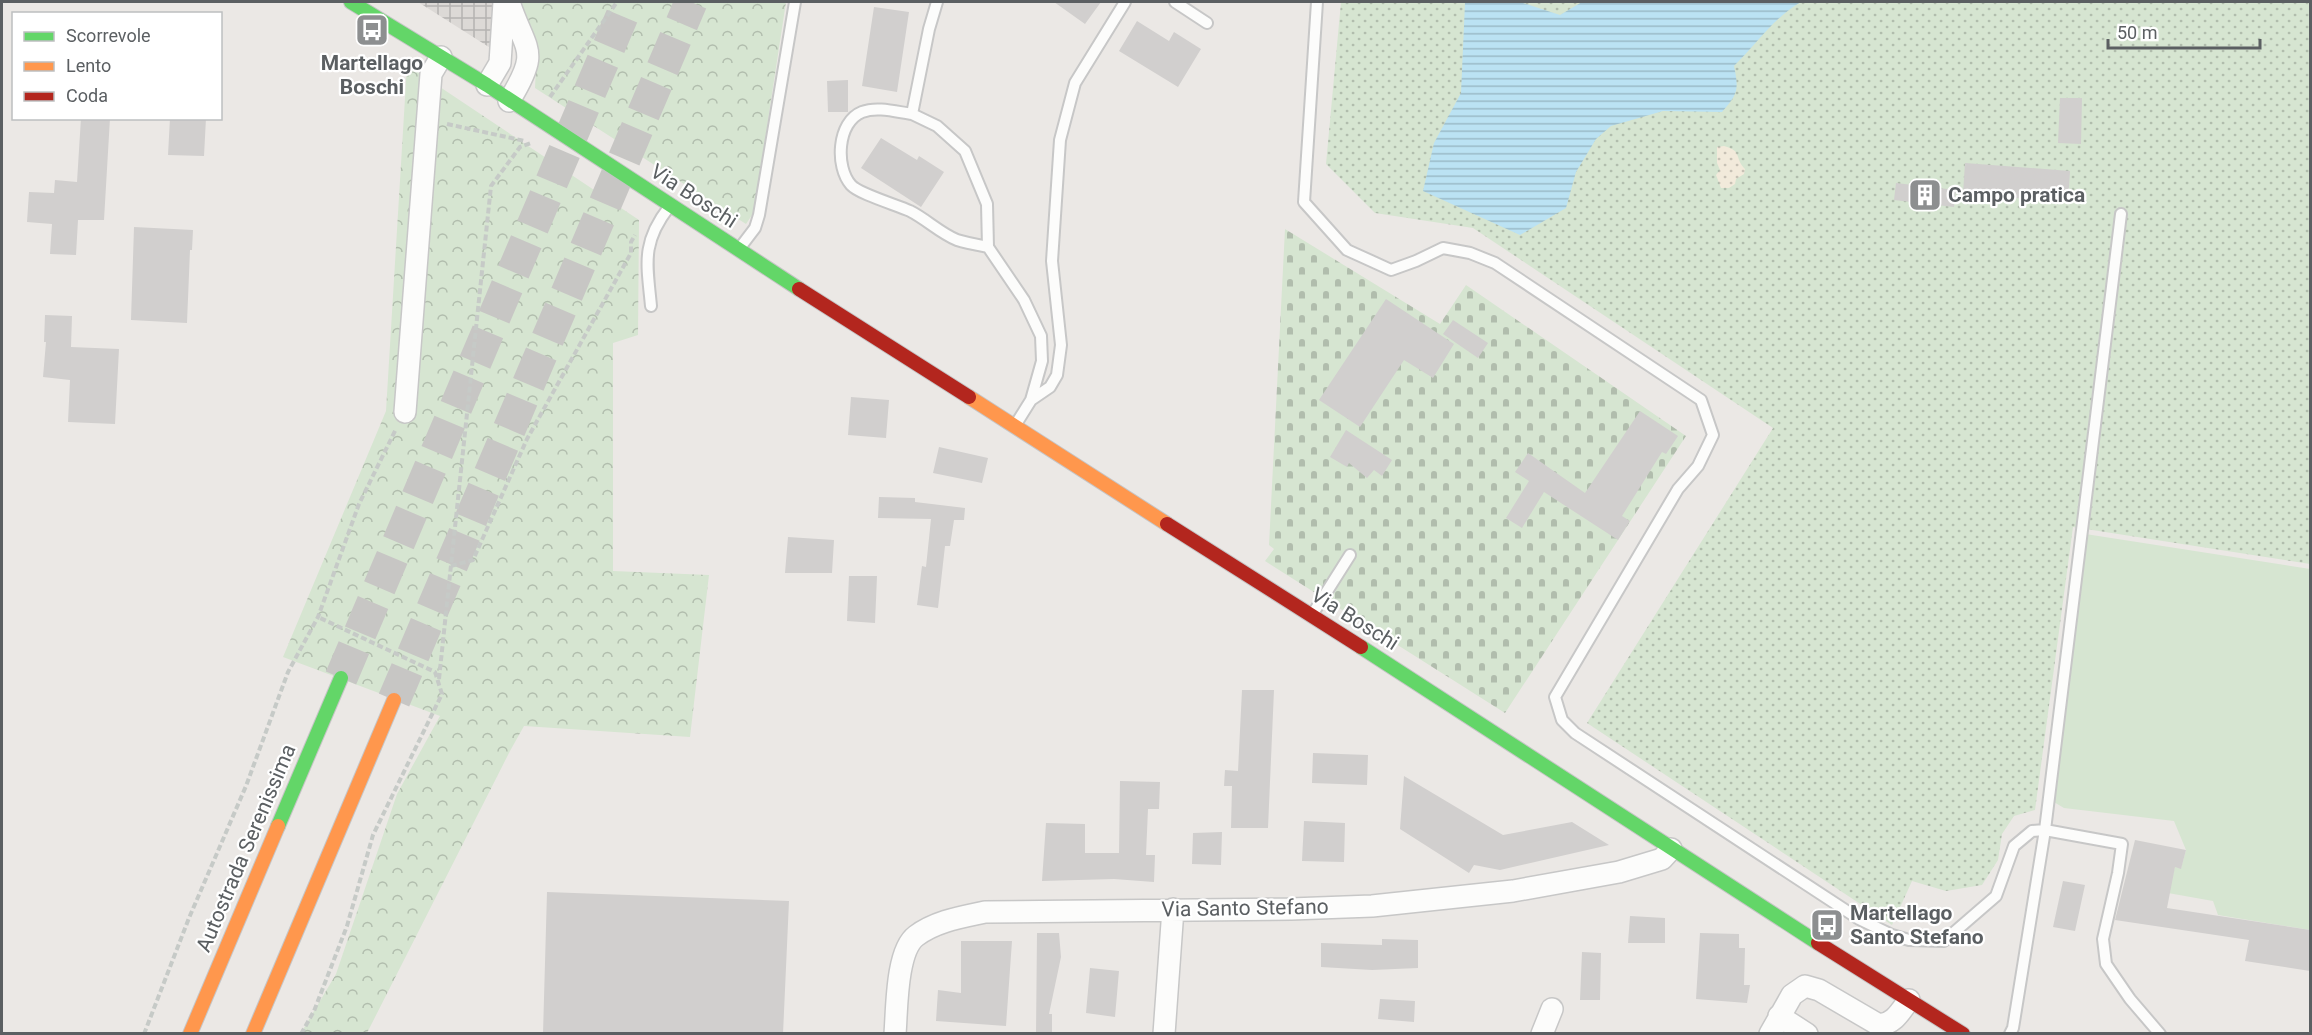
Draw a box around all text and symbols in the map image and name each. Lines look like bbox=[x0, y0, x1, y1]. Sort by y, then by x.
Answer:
legend bbox=[12, 12, 222, 120]
bus stop icon: Martellago Boschi bbox=[354, 12, 390, 48]
scale bar bbox=[2108, 12, 2260, 50]
text: 50 m bbox=[2117, 22, 2157, 43]
text: Scorrevole bbox=[66, 25, 151, 46]
place label: Martellago Boschi bbox=[321, 51, 423, 99]
text: Lento bbox=[66, 55, 111, 76]
text: Coda bbox=[66, 85, 108, 106]
street label: Via Boschi bbox=[646, 159, 742, 233]
building icon: Campo pratica bbox=[1907, 177, 1943, 213]
place label: Campo pratica bbox=[1948, 183, 2085, 207]
street label: Via Boschi bbox=[1307, 583, 1403, 655]
street label: Autostrada Serenissima bbox=[191, 741, 301, 955]
street label: Via Santo Stefano bbox=[1161, 895, 1329, 921]
place label: Martellago Santo Stefano bbox=[1850, 901, 1984, 949]
bus stop icon: Martellago Santo Stefano bbox=[1809, 907, 1845, 943]

